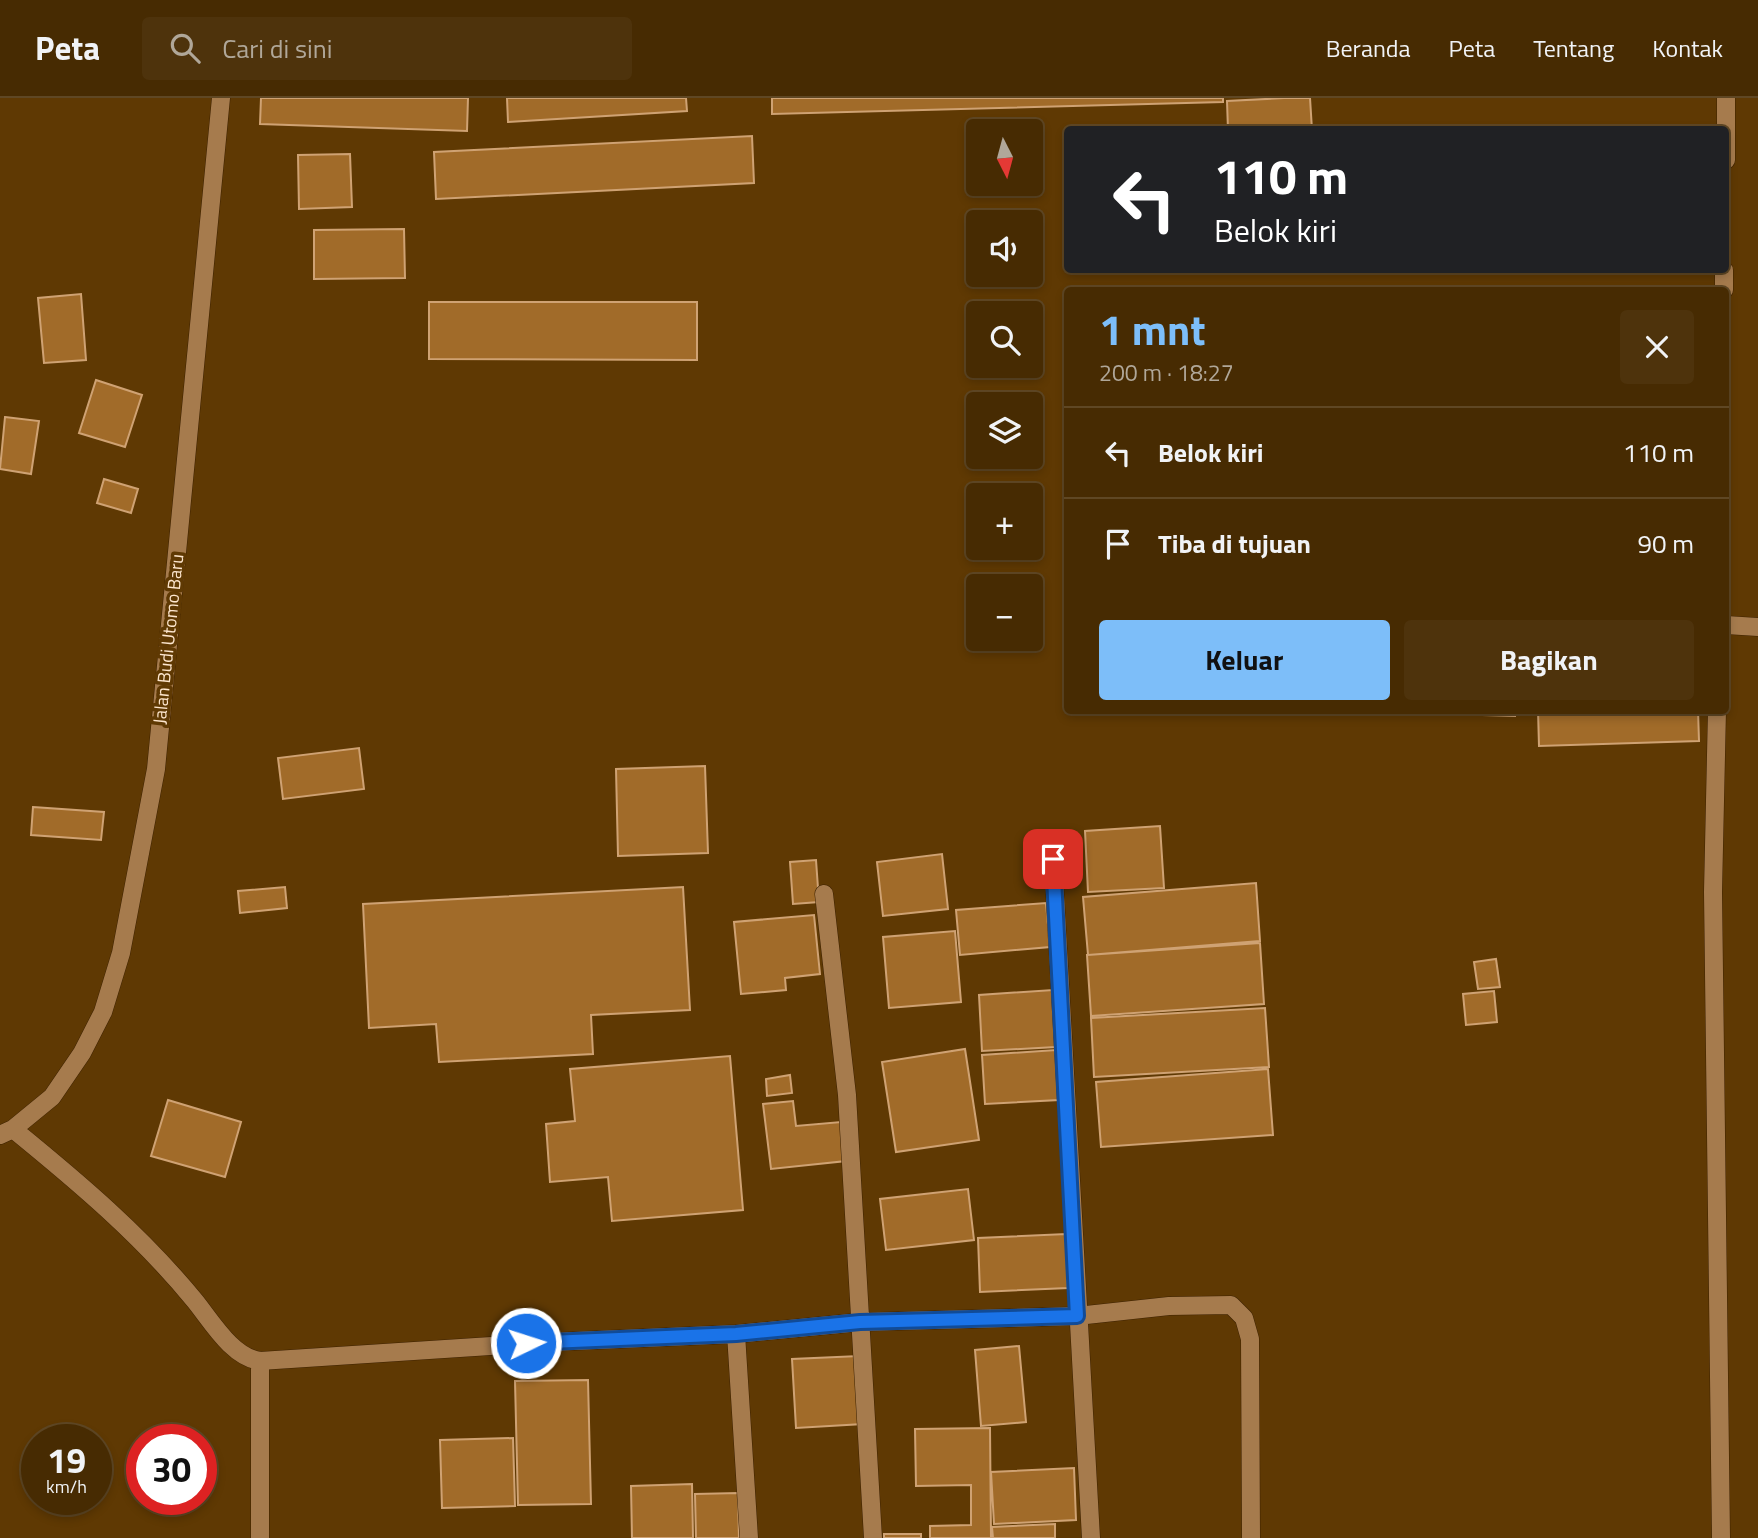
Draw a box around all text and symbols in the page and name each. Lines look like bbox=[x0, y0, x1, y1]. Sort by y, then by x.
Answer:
search box bbox=[142, 17, 632, 80]
text: Peta bbox=[35, 23, 100, 73]
icon: search bbox=[166, 29, 204, 67]
text: Cari di sini bbox=[222, 29, 332, 68]
text: Beranda bbox=[1326, 30, 1411, 66]
text: Peta bbox=[1449, 30, 1495, 66]
text: Tentang bbox=[1533, 30, 1614, 66]
text: Kontak bbox=[1652, 30, 1723, 66]
north arrow bbox=[966, 119, 1043, 196]
map controls bbox=[966, 119, 1043, 651]
text: 110 m bbox=[1214, 138, 1348, 213]
icon: left bbox=[1099, 154, 1190, 245]
text: Belok kiri bbox=[1214, 206, 1337, 254]
button: sound bbox=[966, 210, 1043, 287]
text: 1 mnt bbox=[1099, 297, 1206, 361]
button: search bbox=[966, 301, 1043, 378]
button: close bbox=[1620, 310, 1694, 384]
text: 200 m · 18:27 bbox=[1099, 355, 1234, 390]
button: layers bbox=[966, 392, 1043, 469]
text: Belok kiri bbox=[1158, 433, 1264, 472]
text: 110 m bbox=[1623, 433, 1694, 472]
icon: left bbox=[1099, 434, 1137, 472]
button: + bbox=[966, 483, 1043, 560]
text: Tiba di tujuan bbox=[1158, 524, 1311, 563]
text: 90 m bbox=[1637, 524, 1694, 563]
icon: arrive bbox=[1099, 525, 1137, 563]
street label: Jalan Budi Utomo Baru bbox=[146, 553, 190, 725]
button: − bbox=[966, 574, 1043, 651]
button: Keluar bbox=[1099, 620, 1390, 700]
button: Bagikan bbox=[1404, 620, 1694, 700]
pin bbox=[1023, 829, 1083, 889]
icon: arrive bbox=[1034, 840, 1072, 878]
position arrow bbox=[489, 1306, 563, 1380]
speed limit sign: 30 bbox=[126, 1424, 217, 1515]
text: 19 bbox=[47, 1433, 86, 1487]
text: km/h bbox=[46, 1473, 87, 1500]

